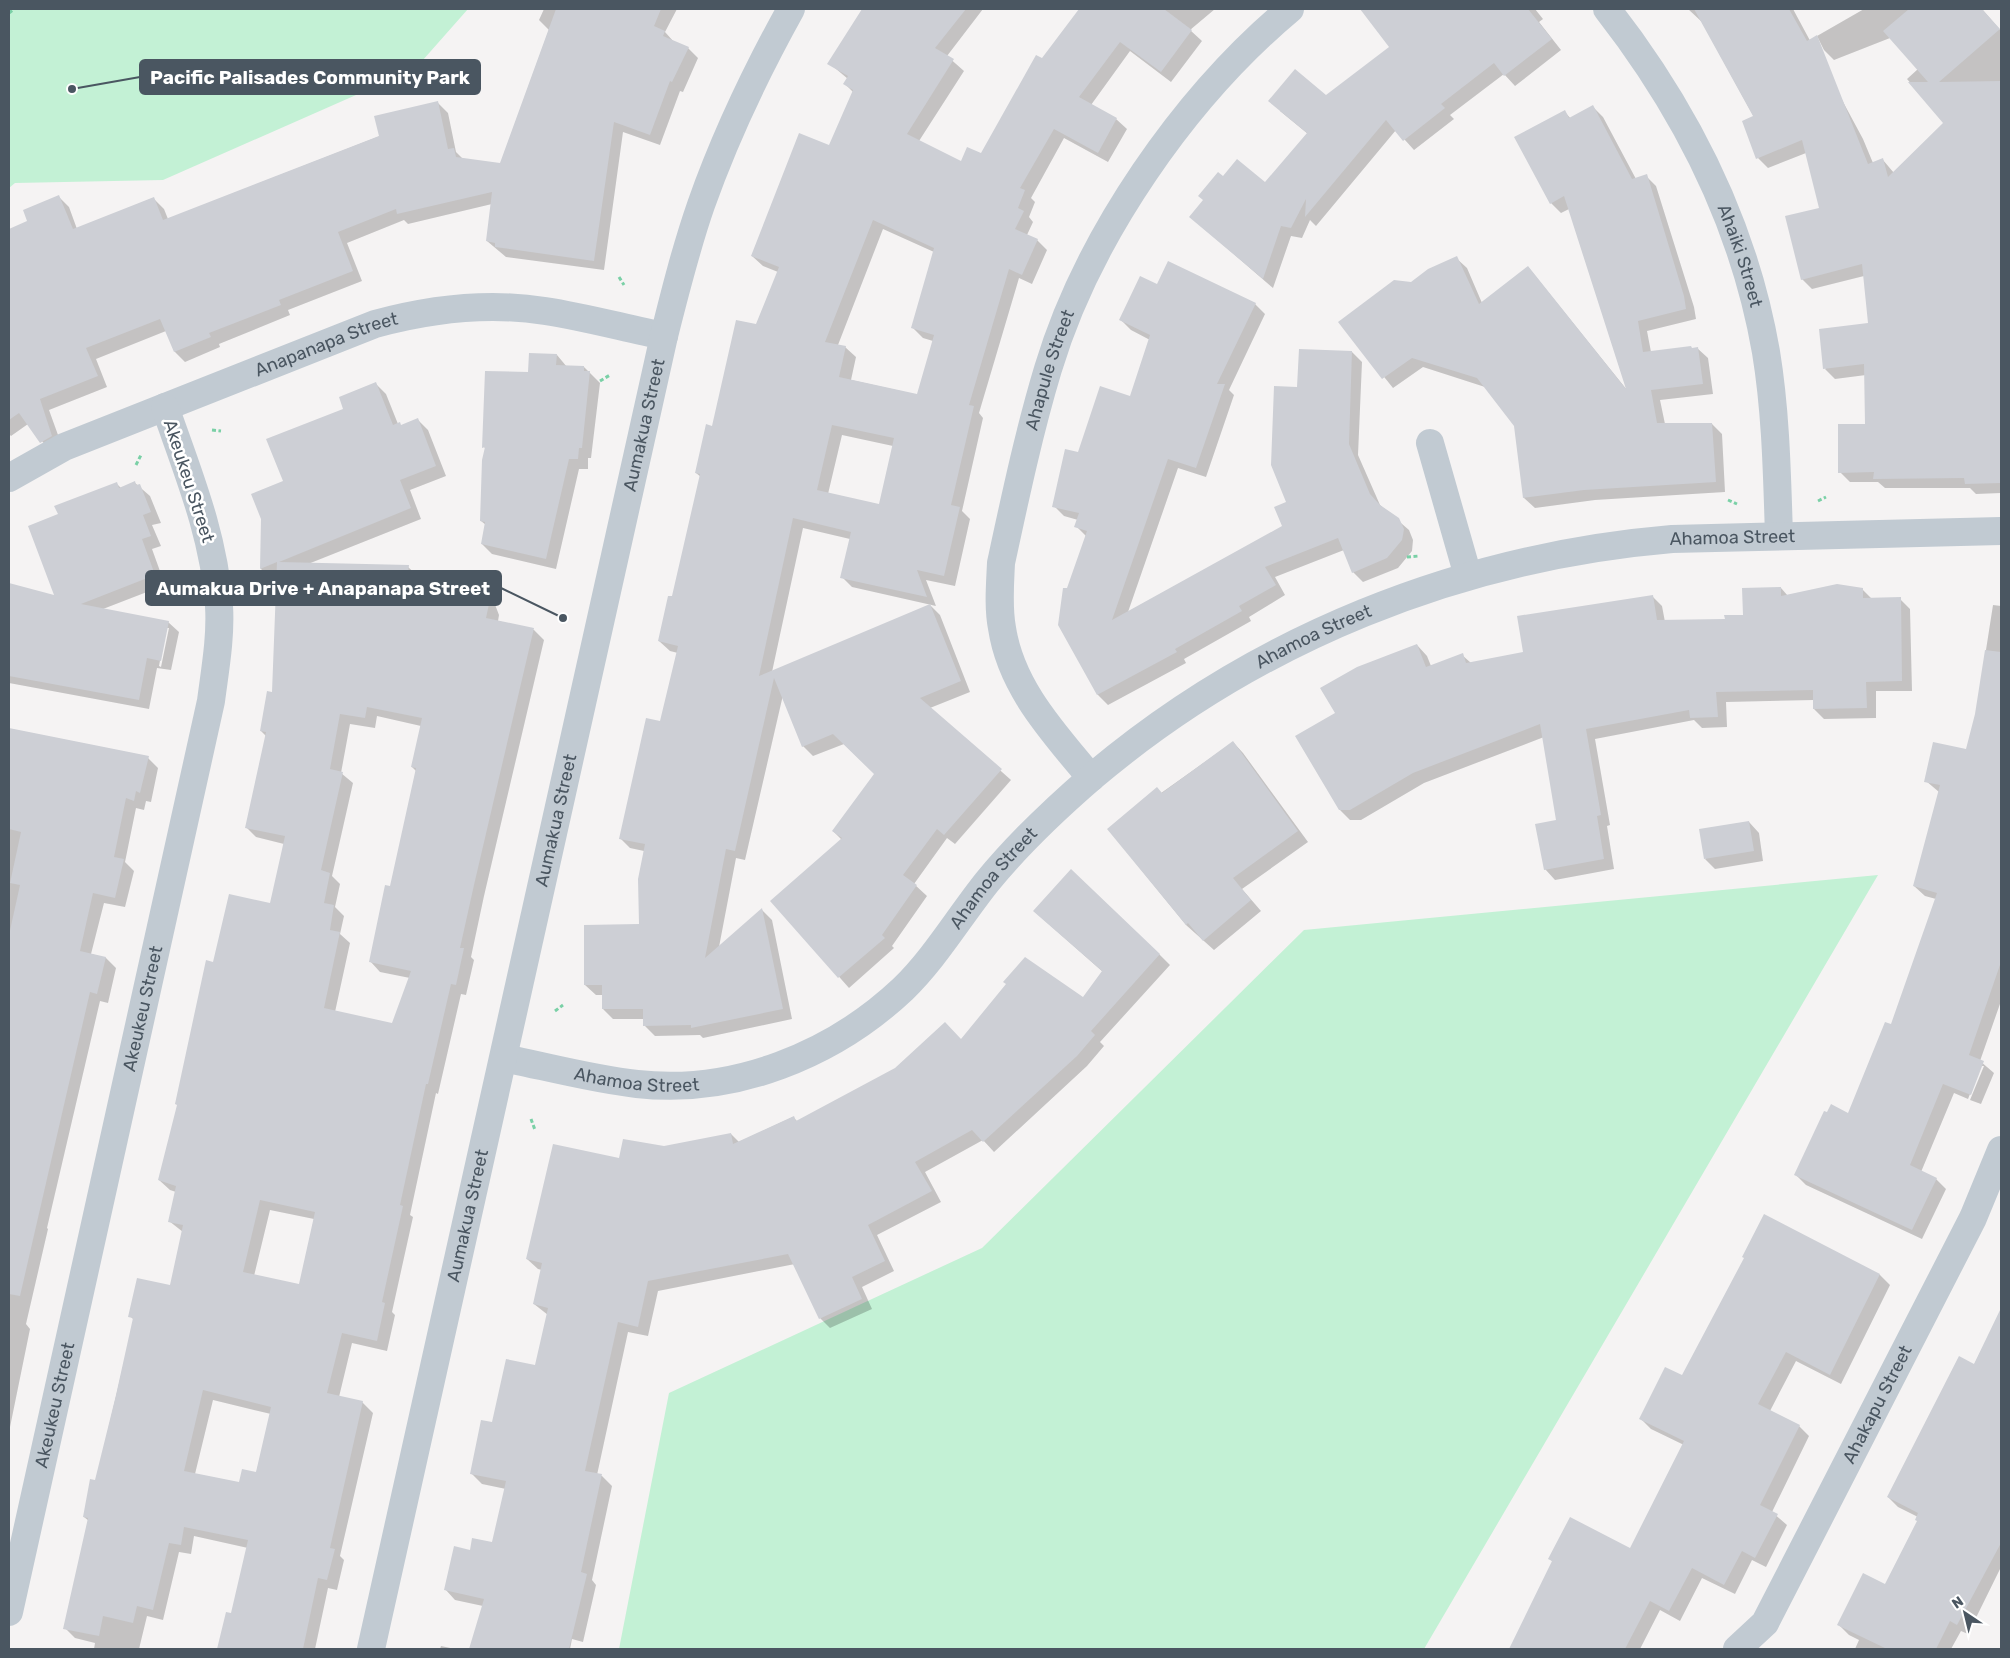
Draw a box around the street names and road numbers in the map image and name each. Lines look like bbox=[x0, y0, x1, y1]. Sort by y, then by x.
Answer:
street label: Ahaiki Street bbox=[1713, 201, 1767, 310]
street label: Ahapule Street bbox=[1021, 306, 1079, 433]
street label: Anapanapa Street bbox=[252, 308, 400, 381]
street label: Aumakua Street bbox=[619, 357, 670, 494]
street label: Akeukeu Street bbox=[159, 417, 219, 545]
street label: Ahamoa Street bbox=[1669, 525, 1796, 550]
street label: Ahamoa Street bbox=[1252, 600, 1375, 673]
street label: Aumakua Street bbox=[530, 752, 581, 889]
street label: Ahamoa Street bbox=[945, 823, 1042, 933]
street label: Akeukeu Street bbox=[118, 944, 167, 1074]
street label: Ahamoa Street bbox=[572, 1063, 700, 1097]
street label: Aumakua Street bbox=[442, 1147, 493, 1284]
street label: Akeukeu Street bbox=[30, 1340, 80, 1470]
street label: Ahakapu Street bbox=[1838, 1341, 1917, 1467]

